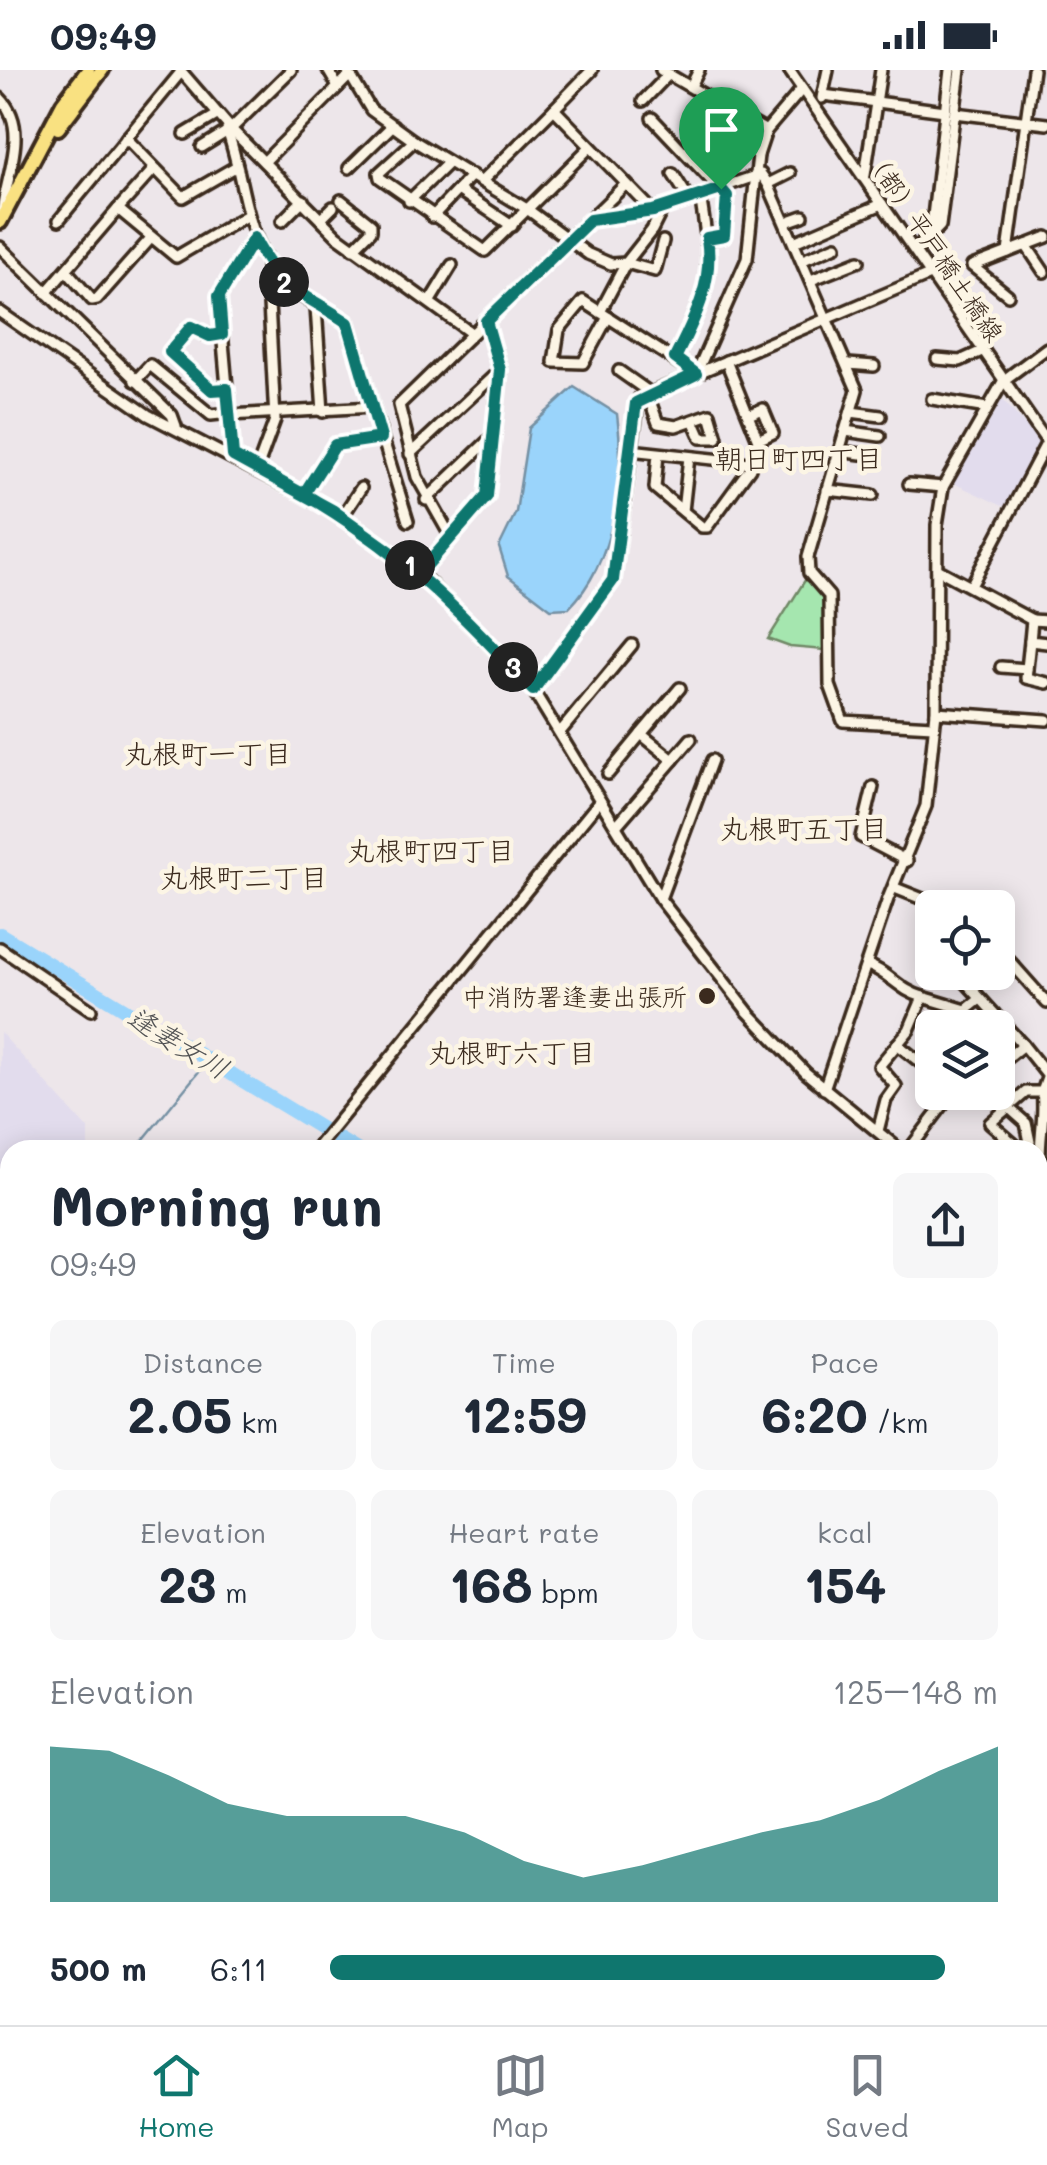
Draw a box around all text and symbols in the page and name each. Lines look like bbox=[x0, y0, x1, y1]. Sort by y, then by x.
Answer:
text: 09:49 bbox=[50, 10, 156, 60]
pin bbox=[679, 87, 764, 190]
icon: arrive bbox=[694, 102, 749, 157]
street label: （都）平戸橋土橋線 bbox=[859, 143, 1011, 347]
pin: 2 bbox=[259, 257, 309, 307]
text: 2 bbox=[276, 264, 292, 300]
district label: 朝日町四丁目 bbox=[715, 440, 883, 476]
pin: 1 bbox=[385, 540, 435, 590]
text: 1 bbox=[404, 547, 416, 583]
pin: 3 bbox=[488, 642, 538, 692]
text: 3 bbox=[505, 649, 521, 685]
district label: 丸根町一丁目 bbox=[124, 735, 292, 771]
district label: 丸根町五丁目 bbox=[720, 810, 888, 846]
district label: 丸根町四丁目 bbox=[347, 832, 515, 868]
district label: 丸根町二丁目 bbox=[160, 859, 328, 895]
map controls bbox=[915, 890, 1015, 1110]
button: locate bbox=[915, 890, 1015, 990]
place label: 中消防署逢妻出張所 bbox=[462, 980, 687, 1012]
marker: 中消防署逢妻出張所 bbox=[696, 985, 718, 1007]
water label: 逢妻女川 bbox=[122, 998, 236, 1086]
button: layers bbox=[915, 1010, 1015, 1110]
district label: 丸根町六丁目 bbox=[428, 1034, 596, 1070]
text: Morning run bbox=[50, 1168, 383, 1240]
button: share bbox=[893, 1173, 998, 1278]
text: 09:49 bbox=[50, 1242, 136, 1284]
text: Distance bbox=[143, 1344, 263, 1380]
text: Time bbox=[492, 1344, 556, 1380]
text: Pace bbox=[811, 1344, 879, 1380]
text: 2.05 bbox=[128, 1380, 232, 1446]
text: 12:59 bbox=[461, 1380, 587, 1446]
text: 6:20 bbox=[761, 1380, 868, 1446]
text: km bbox=[232, 1404, 278, 1440]
text: /km bbox=[868, 1404, 929, 1440]
text: Elevation bbox=[140, 1514, 266, 1550]
text: Heart rate bbox=[448, 1514, 600, 1550]
text: kcal bbox=[817, 1514, 873, 1550]
text: 23 bbox=[158, 1550, 216, 1616]
text: 168 bbox=[449, 1550, 533, 1616]
text: 154 bbox=[803, 1550, 887, 1616]
text: m bbox=[216, 1574, 248, 1610]
text: bpm bbox=[533, 1574, 599, 1610]
text: Elevation bbox=[50, 1670, 194, 1712]
text: 125–148 m bbox=[833, 1670, 998, 1712]
text: 500 m bbox=[50, 1947, 147, 1989]
text: 6:11 bbox=[210, 1947, 268, 1989]
tab: Home bbox=[138, 2048, 215, 2144]
tab: Map bbox=[492, 2048, 549, 2144]
tab: Saved bbox=[825, 2048, 909, 2144]

